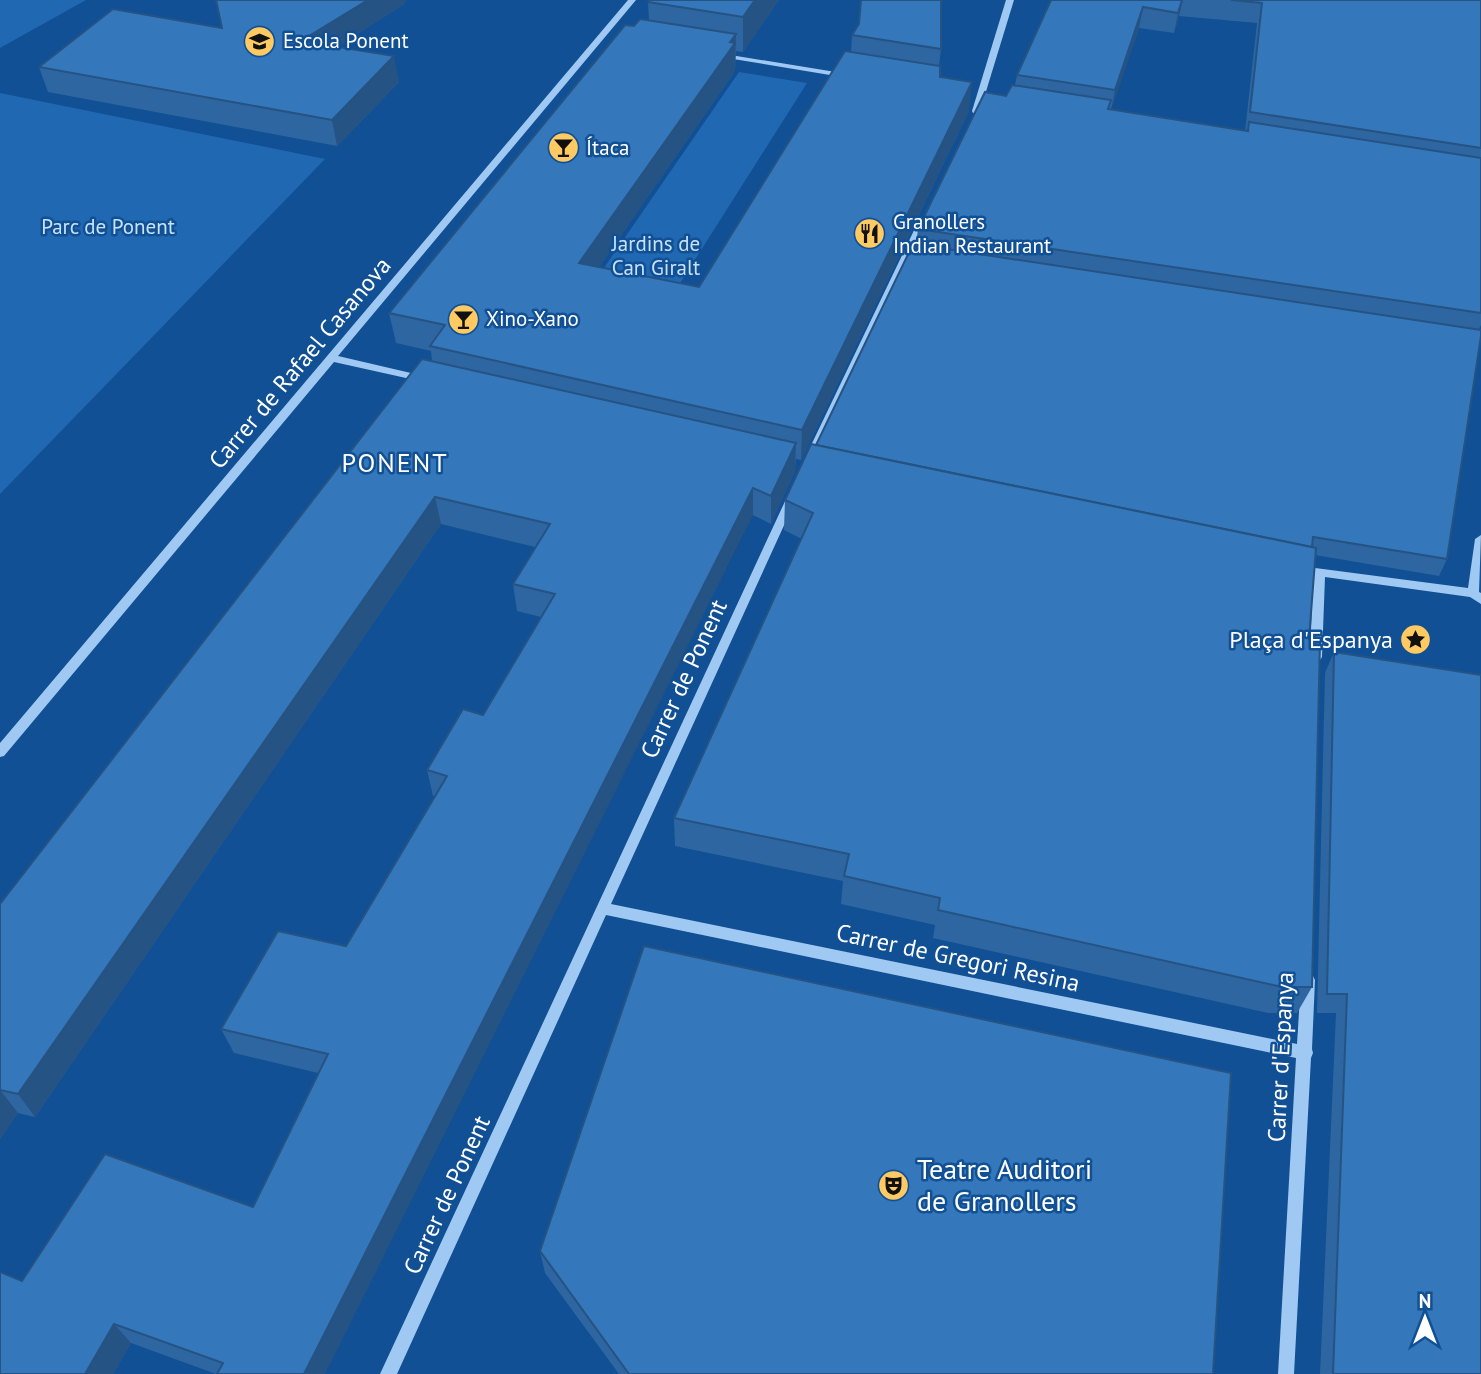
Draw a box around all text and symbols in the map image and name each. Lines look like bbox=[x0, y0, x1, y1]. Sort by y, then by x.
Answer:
school or university icon: Escola Ponent bbox=[243, 24, 277, 58]
place label: Escola Ponent bbox=[283, 27, 409, 54]
bar icon: Ítaca bbox=[546, 131, 580, 165]
place label: Ítaca bbox=[586, 134, 630, 161]
place label: Granollers Indian Restaurant bbox=[893, 208, 1051, 259]
park label: Parc de Ponent bbox=[41, 213, 175, 240]
restaurant icon: Granollers Indian Restaurant bbox=[853, 217, 887, 251]
park label: Jardins de Can Giralt bbox=[611, 230, 700, 281]
street label: Carrer de Rafael Casanova bbox=[202, 250, 397, 475]
bar icon: Xino-Xano bbox=[446, 302, 480, 336]
place label: Xino-Xano bbox=[486, 305, 579, 332]
district label: PONENT bbox=[341, 446, 449, 479]
street label: Carrer de Ponent bbox=[633, 594, 734, 763]
place icon: Plaça d'Espanya bbox=[1399, 623, 1433, 657]
place label: Plaça d'Espanya bbox=[1229, 624, 1393, 655]
street label: Carrer de Gregori Resina bbox=[833, 917, 1083, 998]
street label: Carrer d'Espanya bbox=[1261, 971, 1300, 1143]
street label: Carrer de Ponent bbox=[396, 1110, 497, 1279]
place label: Teatre Auditori de Granollers bbox=[917, 1150, 1092, 1219]
theatre icon: Teatre Auditori de Granollers bbox=[877, 1168, 911, 1202]
north arrow bbox=[1390, 1283, 1460, 1353]
text: N bbox=[1419, 1289, 1431, 1313]

